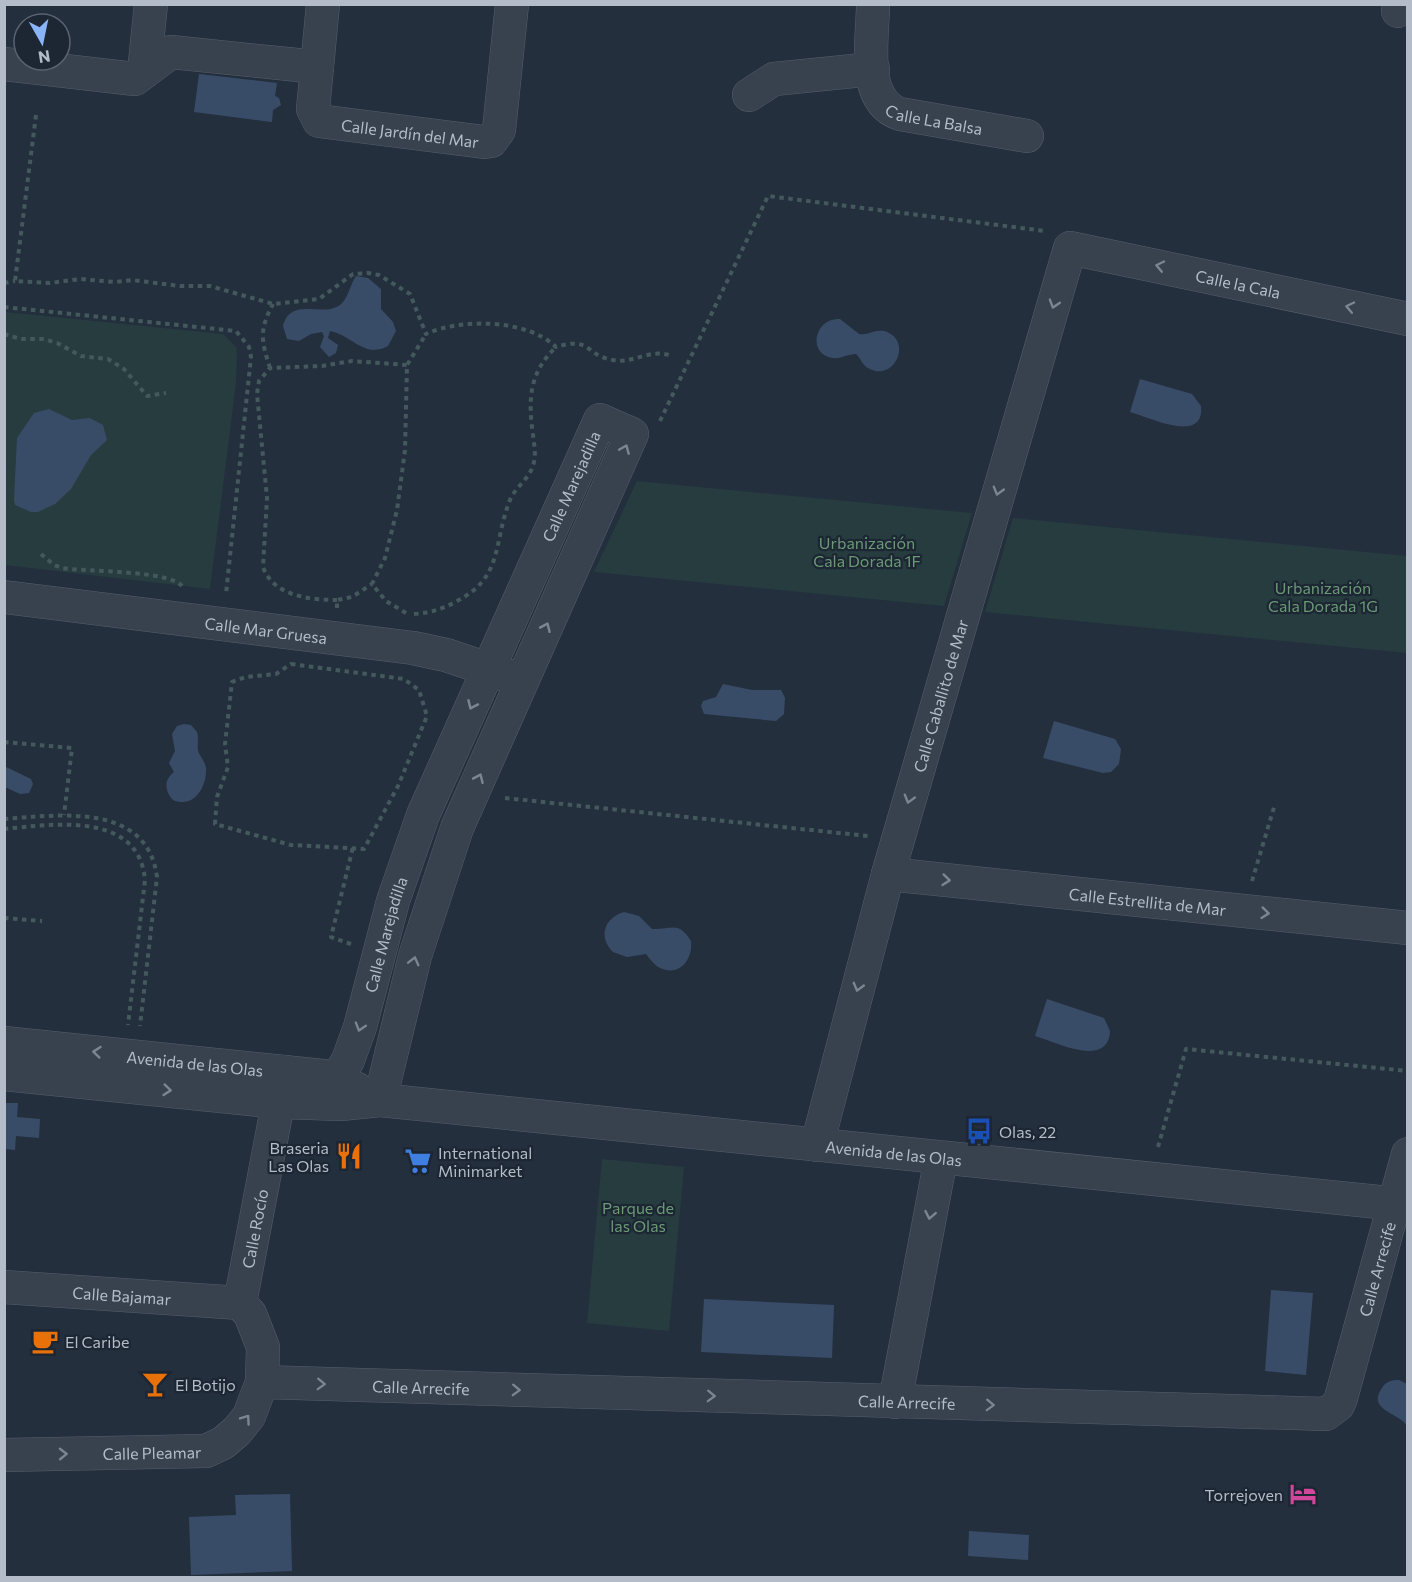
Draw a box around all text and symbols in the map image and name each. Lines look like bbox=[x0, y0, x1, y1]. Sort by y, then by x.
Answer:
north arrow bbox=[12, 12, 72, 72]
text: N bbox=[37, 47, 52, 68]
street label: Calle La Balsa bbox=[882, 99, 984, 138]
street label: Calle Jardín del Mar bbox=[340, 114, 481, 151]
one-way arrow bbox=[1155, 261, 1165, 274]
street label: Calle la Cala bbox=[1194, 265, 1282, 302]
one-way arrow bbox=[1049, 298, 1061, 309]
one-way arrow bbox=[1346, 301, 1356, 314]
street label: Calle Marejadilla bbox=[537, 428, 604, 544]
one-way arrow bbox=[618, 445, 630, 456]
one-way arrow bbox=[993, 485, 1005, 495]
park label: Urbanización Cala Dorada 1F bbox=[813, 533, 921, 570]
park label: Urbanización Cala Dorada 1G bbox=[1268, 578, 1378, 615]
street label: Calle Mar Gruesa bbox=[204, 613, 328, 647]
street label: Calle Caballito de Mar bbox=[909, 616, 971, 774]
one-way arrow bbox=[539, 623, 551, 634]
one-way arrow bbox=[468, 699, 480, 710]
one-way arrow bbox=[472, 773, 484, 784]
one-way arrow bbox=[904, 793, 916, 804]
one-way arrow bbox=[942, 873, 951, 886]
street label: Calle Marejadilla bbox=[360, 874, 410, 994]
street label: Calle Estrellita de Mar bbox=[1068, 883, 1228, 919]
one-way arrow bbox=[1261, 906, 1270, 919]
one-way arrow bbox=[406, 956, 419, 966]
one-way arrow bbox=[852, 982, 865, 992]
one-way arrow bbox=[355, 1021, 367, 1032]
one-way arrow bbox=[92, 1046, 101, 1059]
street label: Avenida de las Olas bbox=[126, 1046, 264, 1079]
one-way arrow bbox=[163, 1083, 172, 1096]
bus stop icon: Olas, 22 bbox=[964, 1116, 994, 1146]
place label: Olas, 22 bbox=[999, 1122, 1056, 1141]
street label: Avenida de las Olas bbox=[824, 1136, 963, 1169]
place label: Braseria Las Olas bbox=[268, 1138, 329, 1175]
restaurant icon: Braseria Las Olas bbox=[334, 1141, 364, 1171]
place label: International Minimarket bbox=[438, 1143, 532, 1180]
supermarket icon: International Minimarket bbox=[403, 1146, 433, 1176]
street label: Calle Rocío bbox=[237, 1187, 271, 1270]
park label: Parque de las Olas bbox=[602, 1198, 674, 1235]
one-way arrow bbox=[924, 1210, 937, 1220]
street label: Calle Arrecife bbox=[1354, 1219, 1399, 1318]
street label: Calle Bajamar bbox=[72, 1282, 172, 1308]
cafe icon: El Caribe bbox=[30, 1326, 60, 1356]
place label: El Caribe bbox=[65, 1332, 129, 1351]
bar icon: El Botijo bbox=[140, 1369, 170, 1399]
place label: El Botijo bbox=[175, 1375, 236, 1394]
street label: Calle Arrecife bbox=[372, 1376, 470, 1398]
one-way arrow bbox=[316, 1377, 325, 1390]
one-way arrow bbox=[511, 1383, 520, 1396]
one-way arrow bbox=[706, 1389, 715, 1402]
street label: Calle Arrecife bbox=[858, 1390, 956, 1412]
one-way arrow bbox=[985, 1399, 994, 1411]
one-way arrow bbox=[239, 1415, 250, 1426]
street label: Calle Pleamar bbox=[102, 1442, 202, 1463]
one-way arrow bbox=[58, 1448, 67, 1460]
hotel icon: Torrejoven bbox=[1288, 1479, 1318, 1509]
place label: Torrejoven bbox=[1205, 1485, 1283, 1504]

